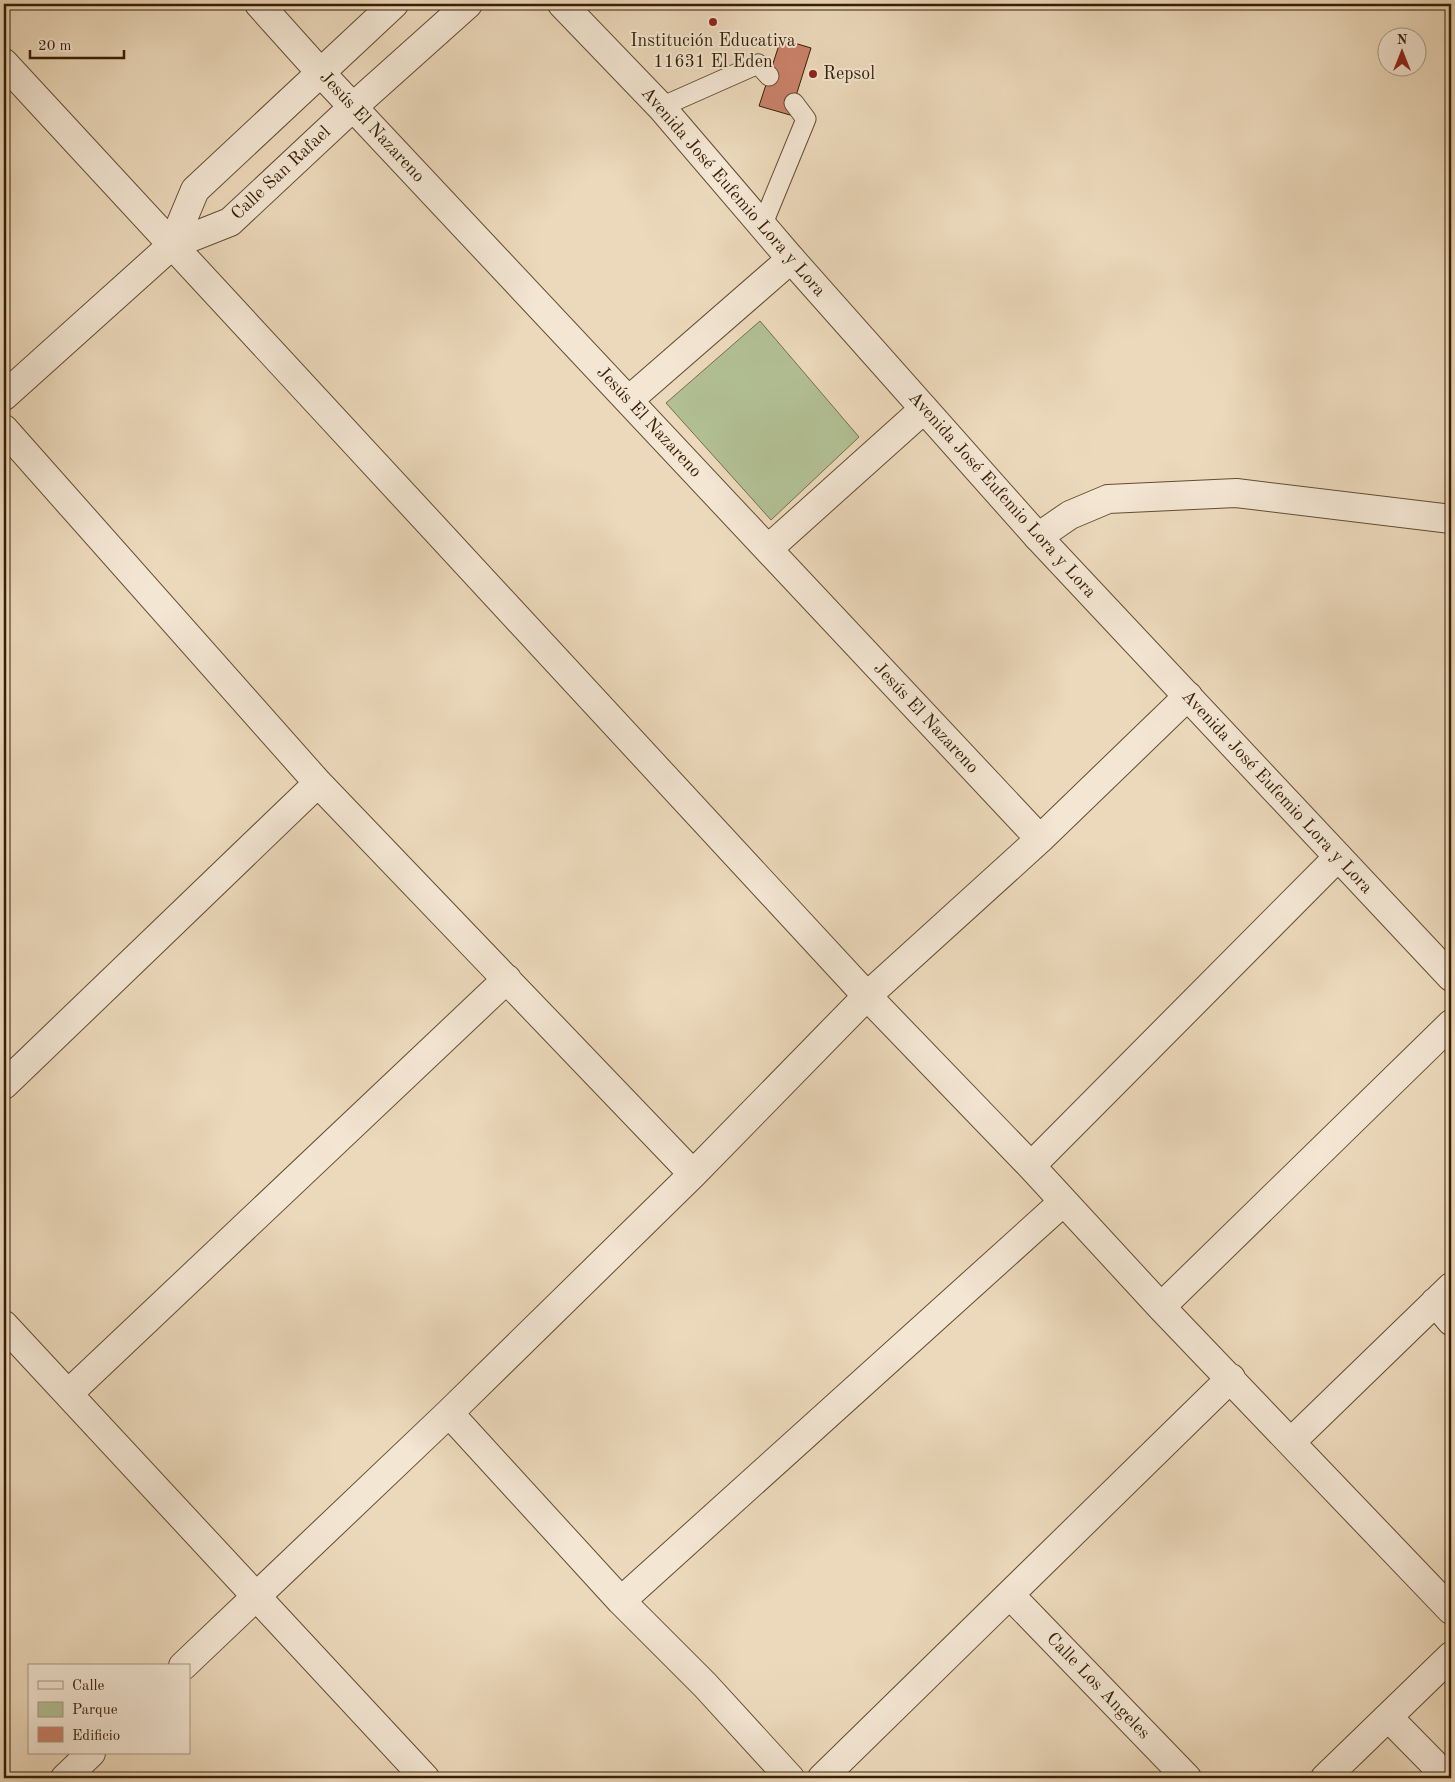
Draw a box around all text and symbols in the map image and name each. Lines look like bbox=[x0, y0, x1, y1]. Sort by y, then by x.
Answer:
marker: Institución Educativa 11631 El Eden bbox=[707, 16, 719, 28]
scale bar bbox=[30, 28, 124, 60]
north arrow bbox=[1378, 28, 1428, 78]
place label: Institución Educativa 11631 El Eden bbox=[630, 32, 796, 71]
text: N bbox=[1397, 33, 1408, 47]
text: 20 m bbox=[38, 39, 72, 54]
place label: Repsol bbox=[823, 65, 875, 83]
street label: Jesús El Nazareno bbox=[316, 68, 428, 186]
marker: Repsol bbox=[807, 68, 819, 80]
street label: Avenida José Eufemio Lora y Lora bbox=[637, 84, 829, 300]
street label: Calle San Rafael bbox=[228, 122, 334, 223]
street label: Jesús El Nazareno bbox=[593, 363, 705, 481]
street label: Avenida José Eufemio Lora y Lora bbox=[905, 388, 1099, 602]
street label: Jesús El Nazareno bbox=[870, 659, 982, 777]
street label: Avenida José Eufemio Lora y Lora bbox=[1178, 687, 1376, 897]
street label: Calle Los Angeles bbox=[1043, 1629, 1153, 1743]
legend bbox=[28, 1664, 190, 1754]
text: Calle bbox=[72, 1679, 105, 1694]
text: Parque bbox=[72, 1703, 118, 1718]
text: Edificio bbox=[72, 1729, 120, 1744]

